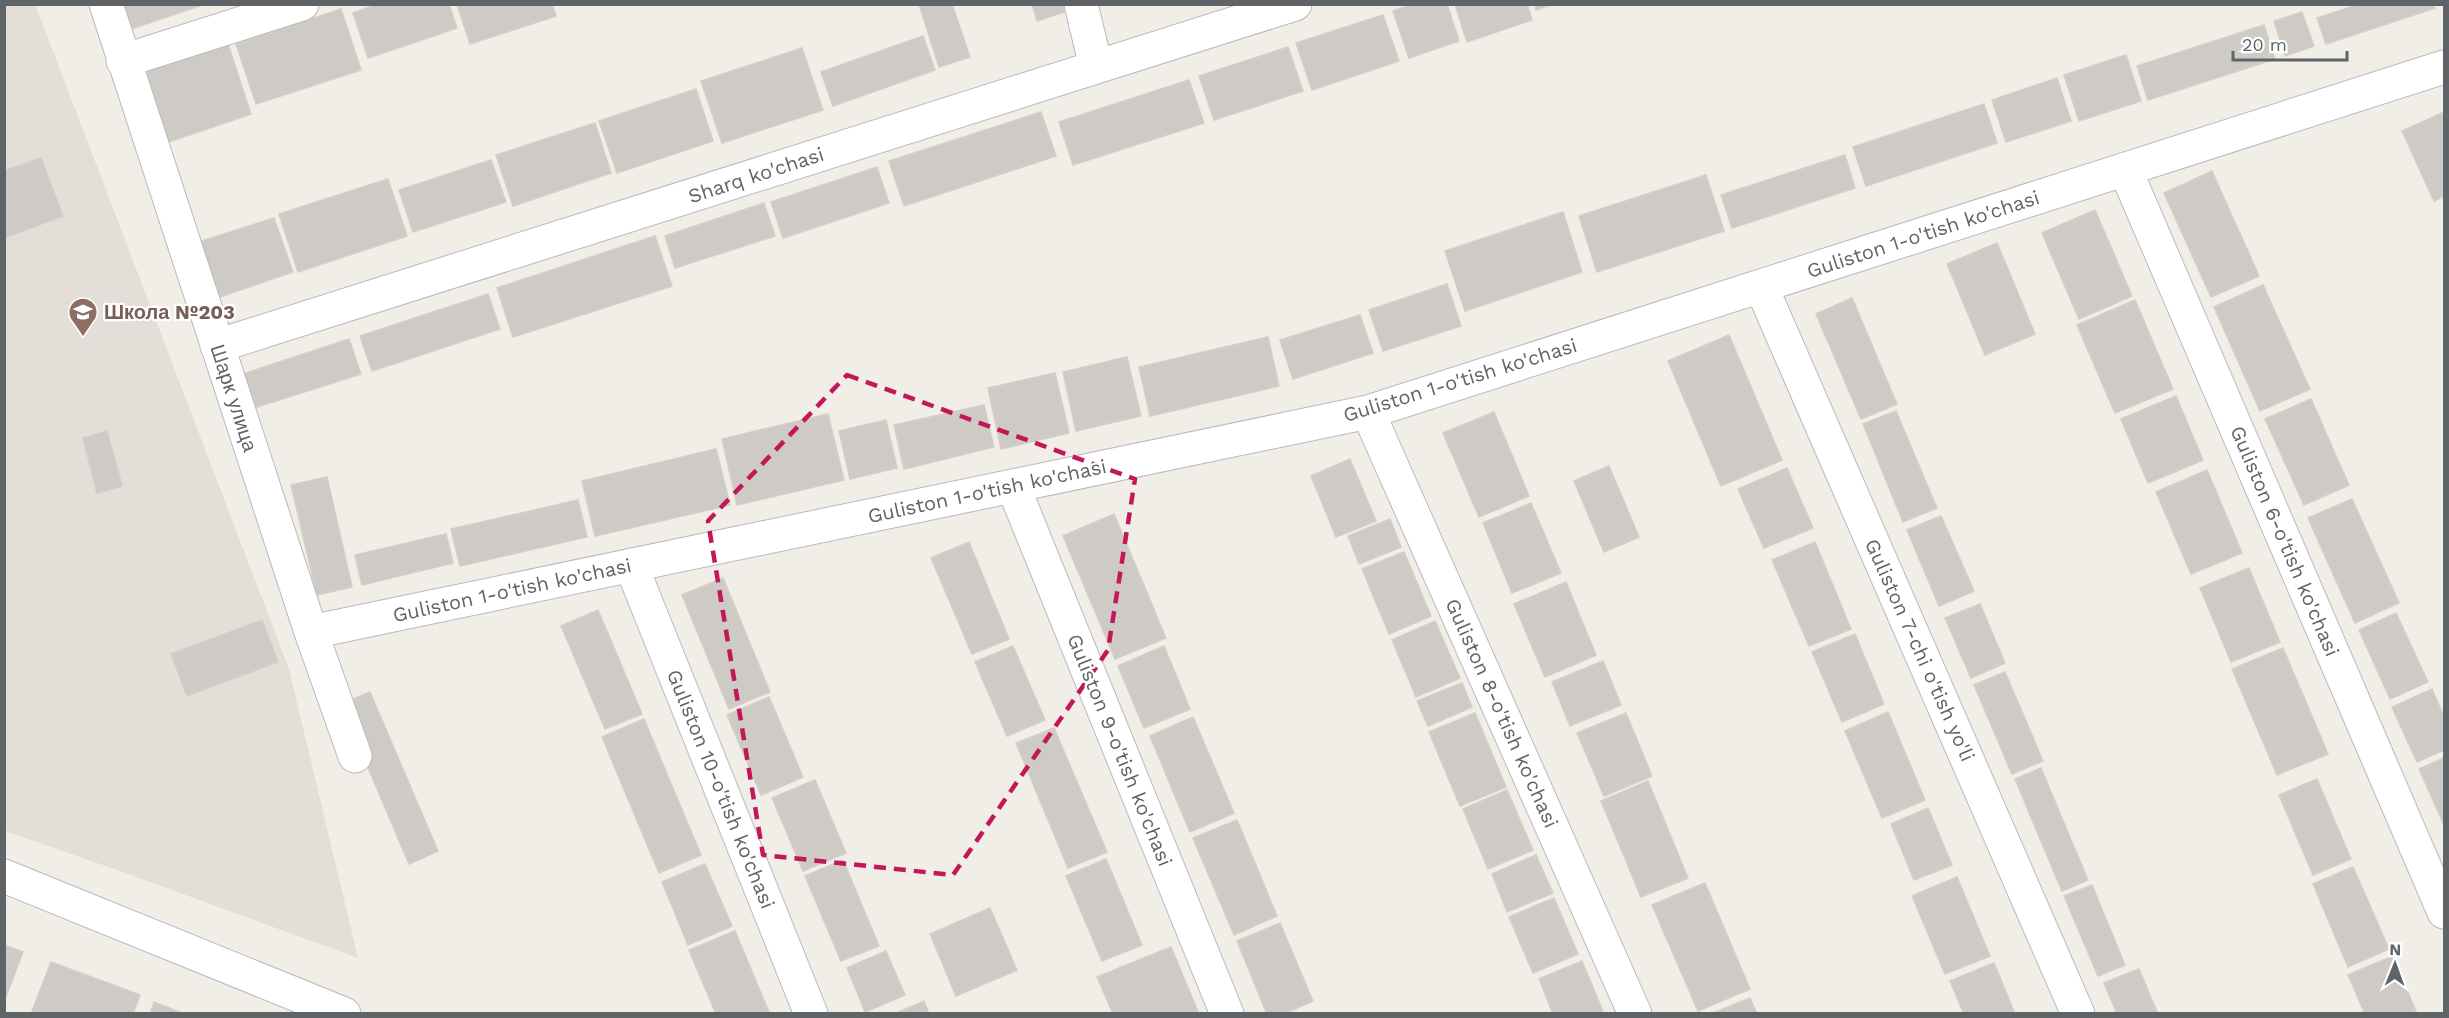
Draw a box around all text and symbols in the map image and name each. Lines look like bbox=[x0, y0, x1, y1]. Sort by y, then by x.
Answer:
scale bar bbox=[2233, 24, 2347, 62]
text: 20 m bbox=[2242, 34, 2287, 55]
street label: Sharq ko'chasi bbox=[685, 142, 827, 208]
street label: Guliston 1-o'tish ko'chasi bbox=[1804, 185, 2042, 283]
school or university icon: Школа №203 bbox=[67, 296, 99, 338]
place label: Школа №203 bbox=[104, 300, 235, 324]
street label: Guliston 1-o'tish ko'chasi bbox=[1340, 333, 1580, 427]
street label: Шарк улица bbox=[205, 341, 263, 455]
street label: Guliston 6-o'tish ko'chasi bbox=[2225, 422, 2345, 660]
street label: Guliston 1-o'tish ko'chasi bbox=[865, 454, 1109, 528]
street label: Guliston 7-chi o'tish yo'li bbox=[1860, 535, 1980, 765]
street label: Guliston 1-o'tish ko'chasi bbox=[390, 553, 634, 627]
street label: Guliston 8-o'tish ko'chasi bbox=[1441, 595, 1563, 831]
street label: Guliston 9-o'tish ko'chasi bbox=[1062, 630, 1178, 870]
street label: Guliston 10-o'tish ko'chasi bbox=[662, 666, 780, 912]
north arrow bbox=[2365, 934, 2425, 994]
text: N bbox=[2389, 940, 2401, 959]

